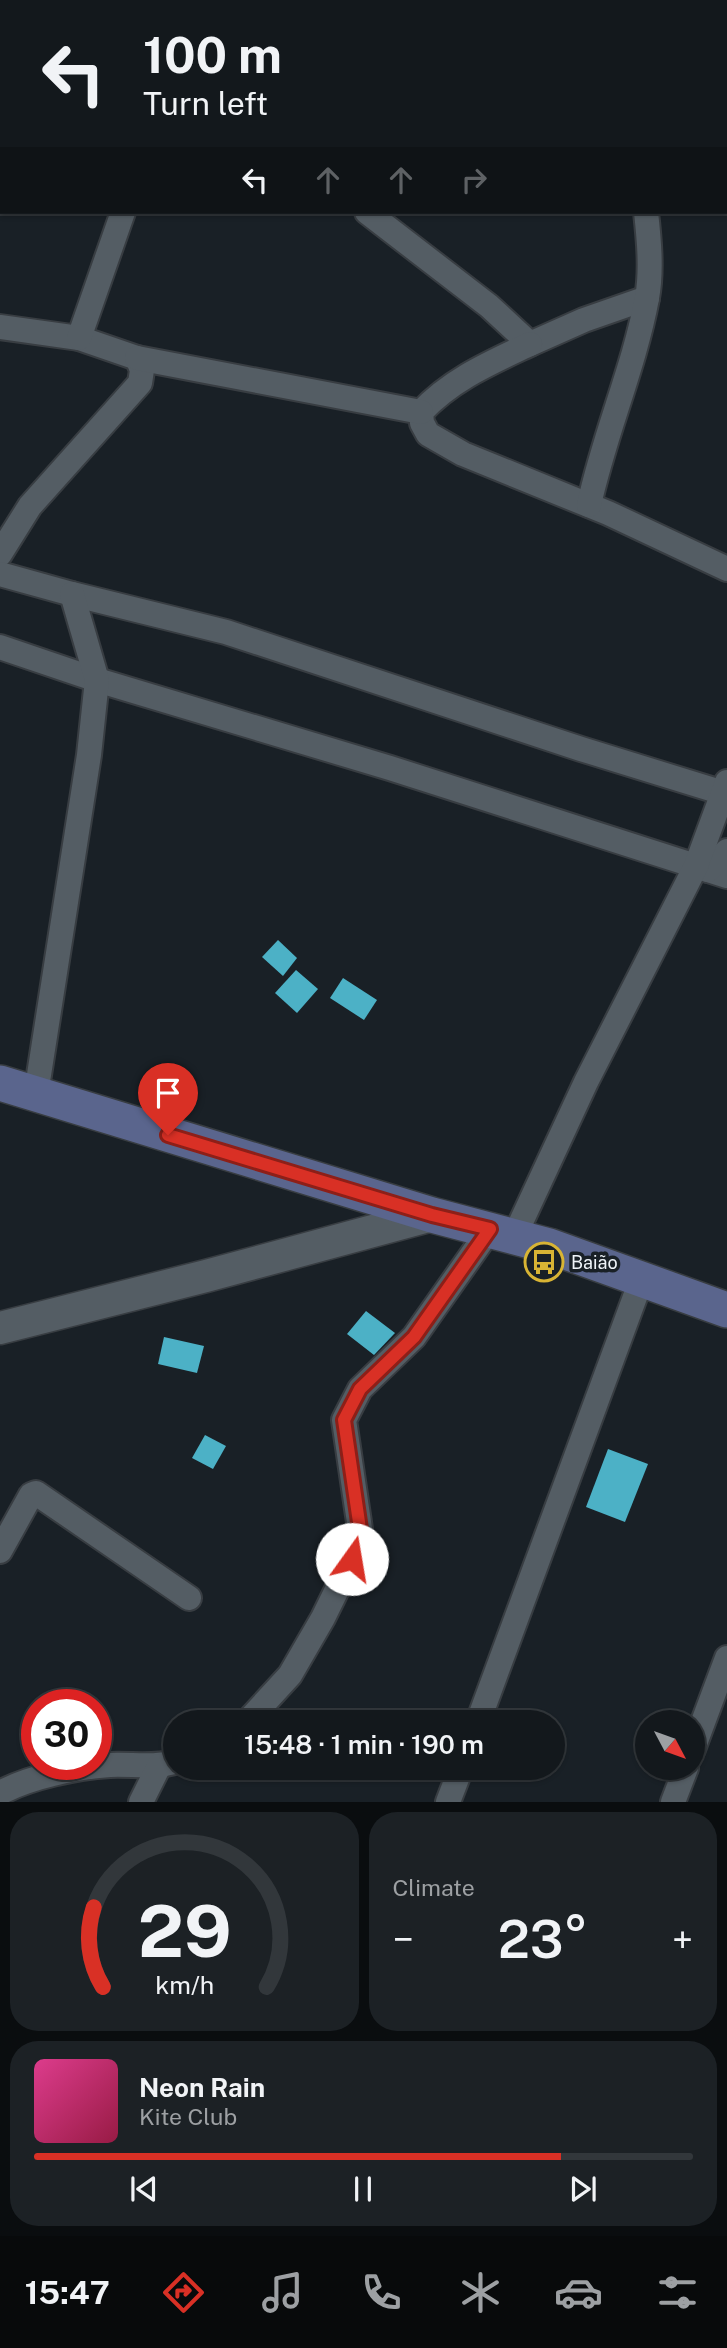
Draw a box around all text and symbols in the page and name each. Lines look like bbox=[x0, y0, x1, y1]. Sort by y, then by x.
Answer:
text: 100 m bbox=[143, 26, 282, 84]
icon: left bbox=[28, 28, 119, 119]
text: Turn left bbox=[143, 85, 268, 122]
icon: left bbox=[236, 161, 274, 199]
icon: ahead bbox=[309, 161, 347, 199]
icon: ahead bbox=[382, 161, 420, 199]
icon: right bbox=[455, 161, 493, 199]
pin bbox=[138, 1063, 198, 1135]
icon: arrive bbox=[149, 1074, 187, 1112]
bus stop icon: Baião bbox=[523, 1241, 565, 1283]
place label: Baião bbox=[571, 1252, 618, 1273]
position arrow bbox=[315, 1522, 389, 1596]
speed limit sign: 30 bbox=[21, 1689, 112, 1780]
north arrow bbox=[635, 1710, 705, 1780]
map controls bbox=[635, 1710, 705, 1780]
text: 15:48 · 1 min · 190 m bbox=[244, 1729, 484, 1760]
text: Climate bbox=[393, 1874, 475, 1901]
text: 29 bbox=[137, 1889, 231, 1974]
text: 23° bbox=[498, 1909, 588, 1970]
text: − bbox=[393, 1917, 414, 1962]
text: + bbox=[672, 1917, 693, 1962]
text: km/h bbox=[155, 1970, 214, 2000]
text: Neon Rain bbox=[139, 2072, 265, 2103]
text: Kite Club bbox=[139, 2103, 237, 2130]
icon: previous bbox=[125, 2170, 163, 2208]
icon: pause bbox=[344, 2170, 382, 2208]
icon: next bbox=[564, 2170, 602, 2208]
icon: directions bbox=[159, 2268, 208, 2317]
icon: music bbox=[258, 2268, 307, 2317]
icon: phone bbox=[357, 2268, 406, 2317]
icon: climate bbox=[456, 2268, 505, 2317]
icon: car bbox=[554, 2268, 603, 2317]
icon: filters bbox=[653, 2268, 702, 2317]
text: 15:47 bbox=[25, 2274, 110, 2311]

